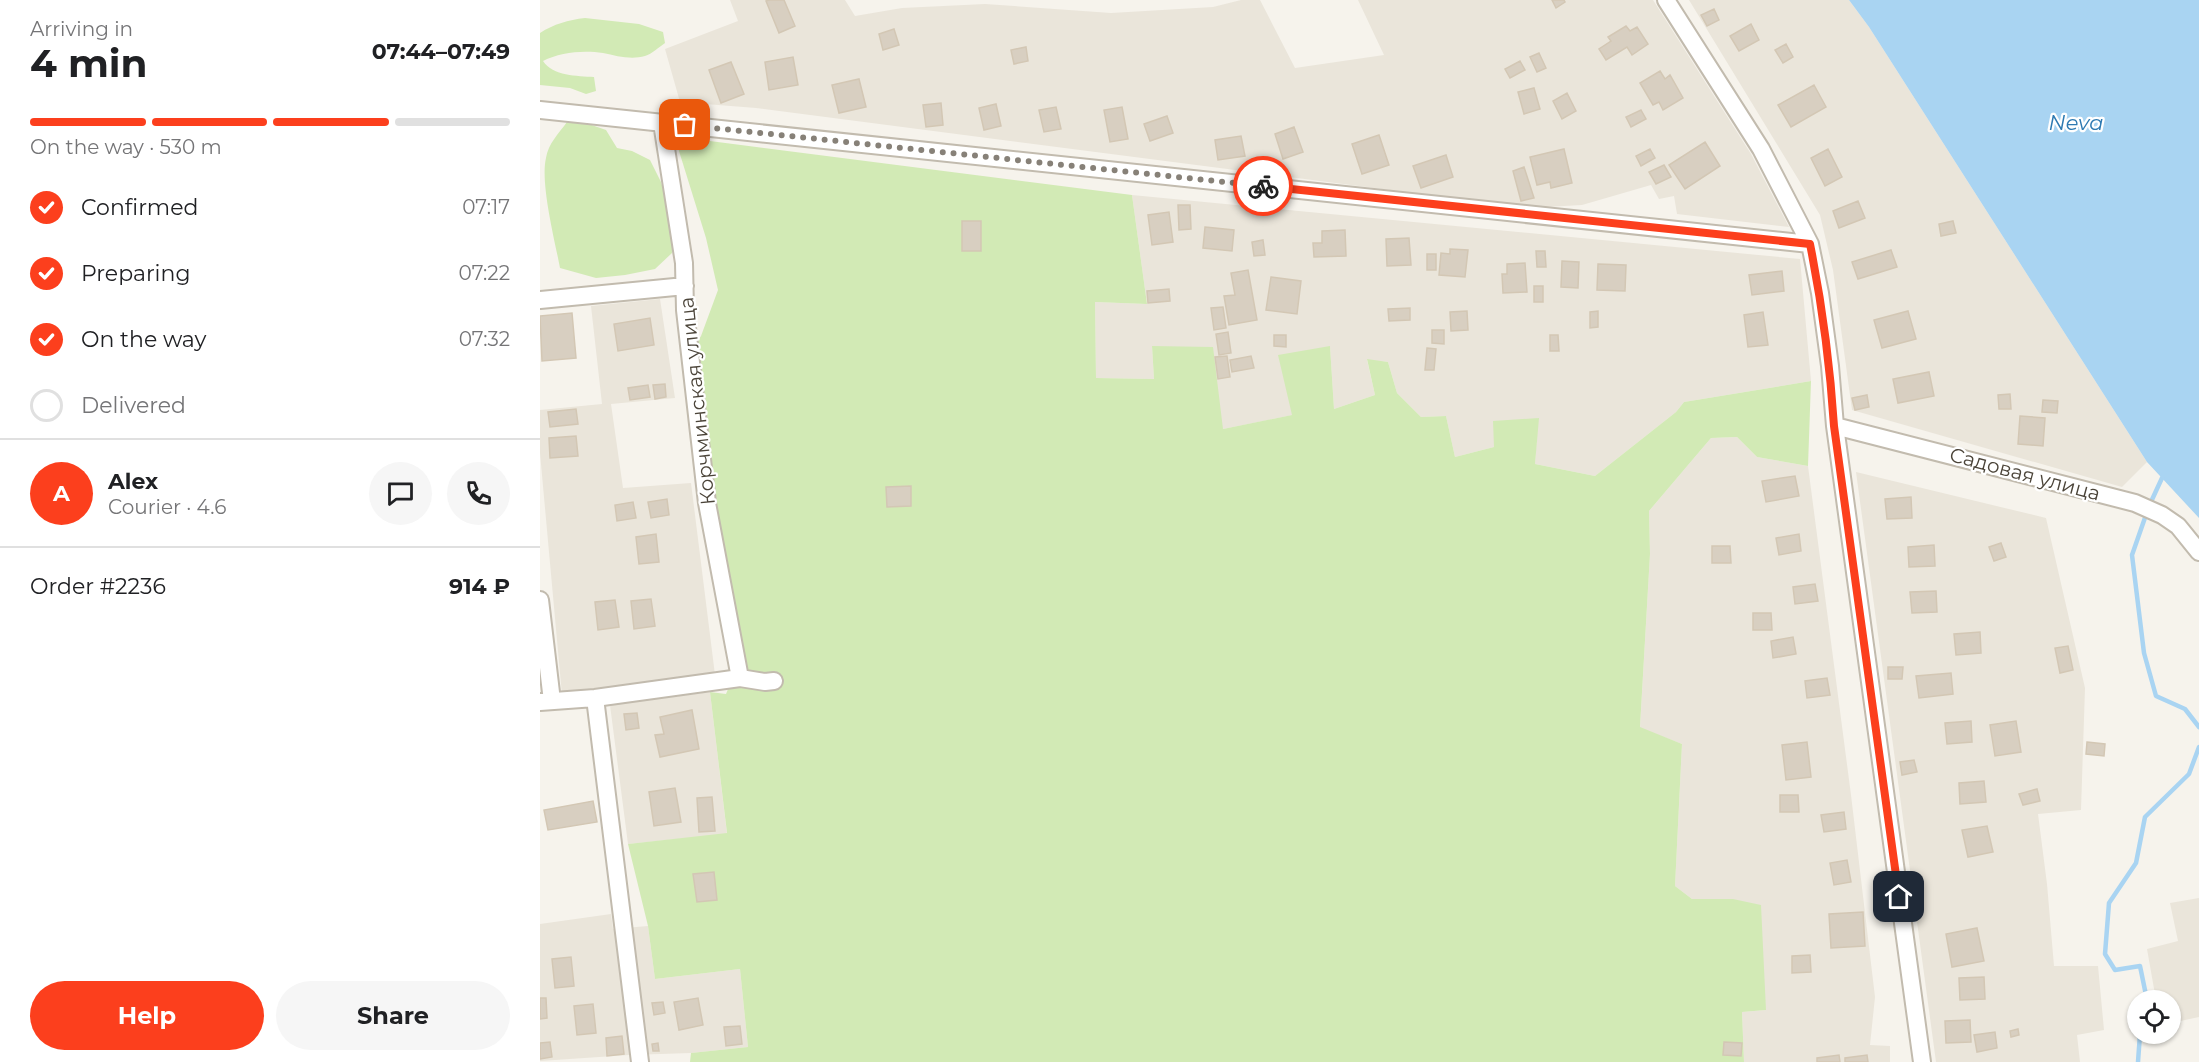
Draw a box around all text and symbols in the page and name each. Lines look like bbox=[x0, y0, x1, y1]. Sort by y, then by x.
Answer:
text: Arriving in bbox=[30, 17, 133, 41]
text: 07:44–07:49 bbox=[372, 38, 510, 65]
text: 4 min bbox=[30, 39, 148, 87]
pin bbox=[659, 99, 710, 150]
icon: bag bbox=[668, 108, 701, 141]
water label: Neva bbox=[2049, 110, 2103, 135]
text: On the way · 530 m bbox=[30, 135, 222, 159]
courier bbox=[1233, 156, 1293, 216]
icon: bike bbox=[1247, 170, 1280, 203]
icon: check bbox=[30, 191, 63, 224]
text: Confirmed bbox=[81, 194, 198, 221]
text: 07:17 bbox=[462, 195, 510, 219]
icon: check bbox=[30, 257, 63, 290]
text: Preparing bbox=[81, 260, 190, 287]
text: 07:22 bbox=[459, 261, 510, 285]
street label: Корчминская улица bbox=[674, 296, 720, 506]
icon: check bbox=[30, 323, 63, 356]
text: On the way bbox=[81, 326, 206, 353]
text: 07:32 bbox=[459, 327, 510, 351]
text: Delivered bbox=[81, 392, 186, 419]
street label: Садовая улица bbox=[1947, 442, 2103, 506]
button: chat bbox=[369, 462, 432, 525]
button: phone bbox=[447, 462, 510, 525]
text: Alex bbox=[108, 468, 158, 495]
text: A bbox=[53, 480, 70, 507]
text: Courier · 4.6 bbox=[108, 495, 226, 519]
text: Order #2236 bbox=[30, 573, 166, 600]
text: 914 ₽ bbox=[449, 573, 510, 600]
pin bbox=[1873, 871, 1924, 922]
icon: home bbox=[1882, 880, 1915, 913]
button: Help bbox=[30, 981, 264, 1050]
button: Share bbox=[276, 981, 510, 1050]
map controls bbox=[2127, 990, 2181, 1044]
button: locate bbox=[2127, 990, 2181, 1044]

